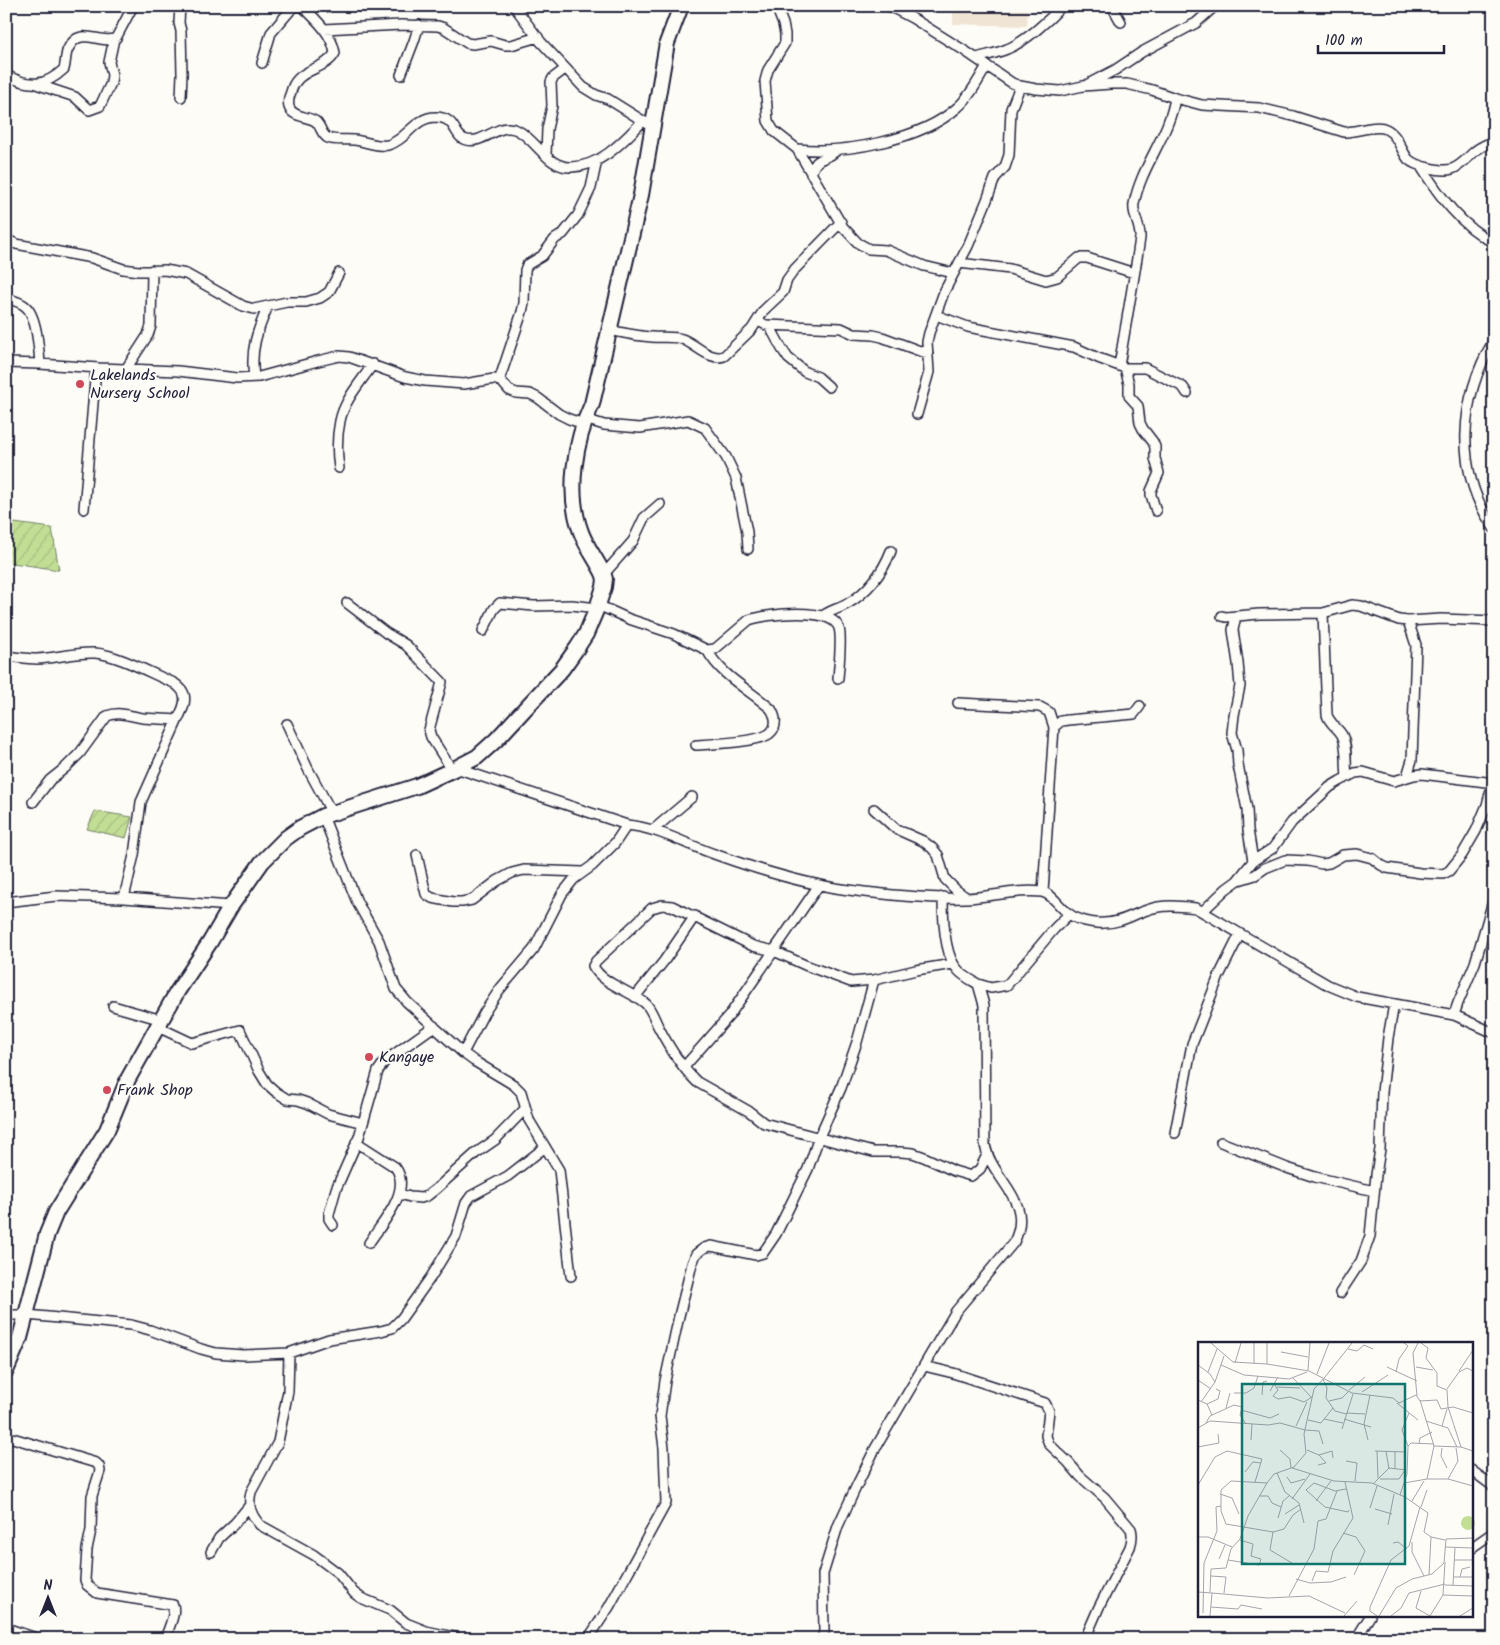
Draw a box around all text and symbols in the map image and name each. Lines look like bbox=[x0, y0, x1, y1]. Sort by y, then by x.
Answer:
scale bar bbox=[1318, 22, 1444, 54]
text: 100 m bbox=[1325, 29, 1363, 53]
place label: Lakelands Nursery School bbox=[90, 363, 190, 406]
marker: Lakelands Nursery School bbox=[74, 378, 86, 390]
place label: Kangaye bbox=[379, 1045, 434, 1070]
marker: Kangaye bbox=[363, 1051, 375, 1063]
place label: Frank Shop bbox=[117, 1078, 193, 1103]
marker: Frank Shop bbox=[101, 1084, 113, 1096]
inset map bbox=[1198, 1342, 1472, 1618]
north arrow bbox=[22, 1572, 72, 1622]
text: N bbox=[44, 1575, 53, 1597]

